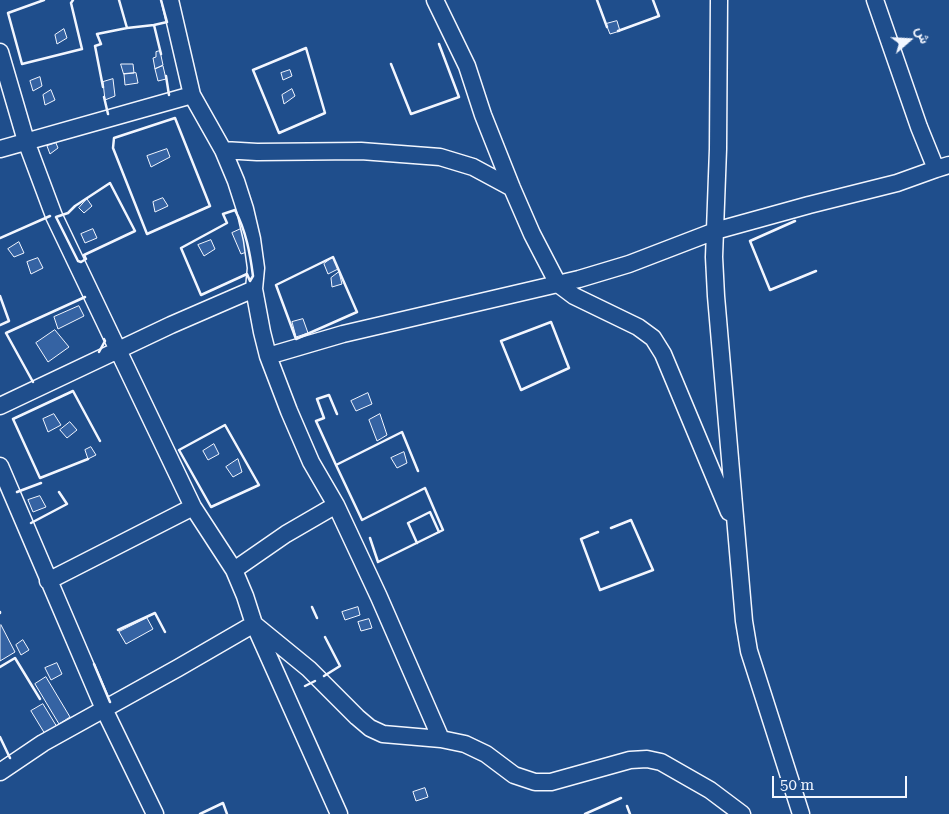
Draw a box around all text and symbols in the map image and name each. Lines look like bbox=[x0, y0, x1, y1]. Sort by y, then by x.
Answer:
north arrow bbox=[884, 15, 934, 65]
text: ش bbox=[913, 25, 933, 46]
scale bar bbox=[774, 766, 909, 798]
text: 50 m bbox=[780, 776, 814, 794]

